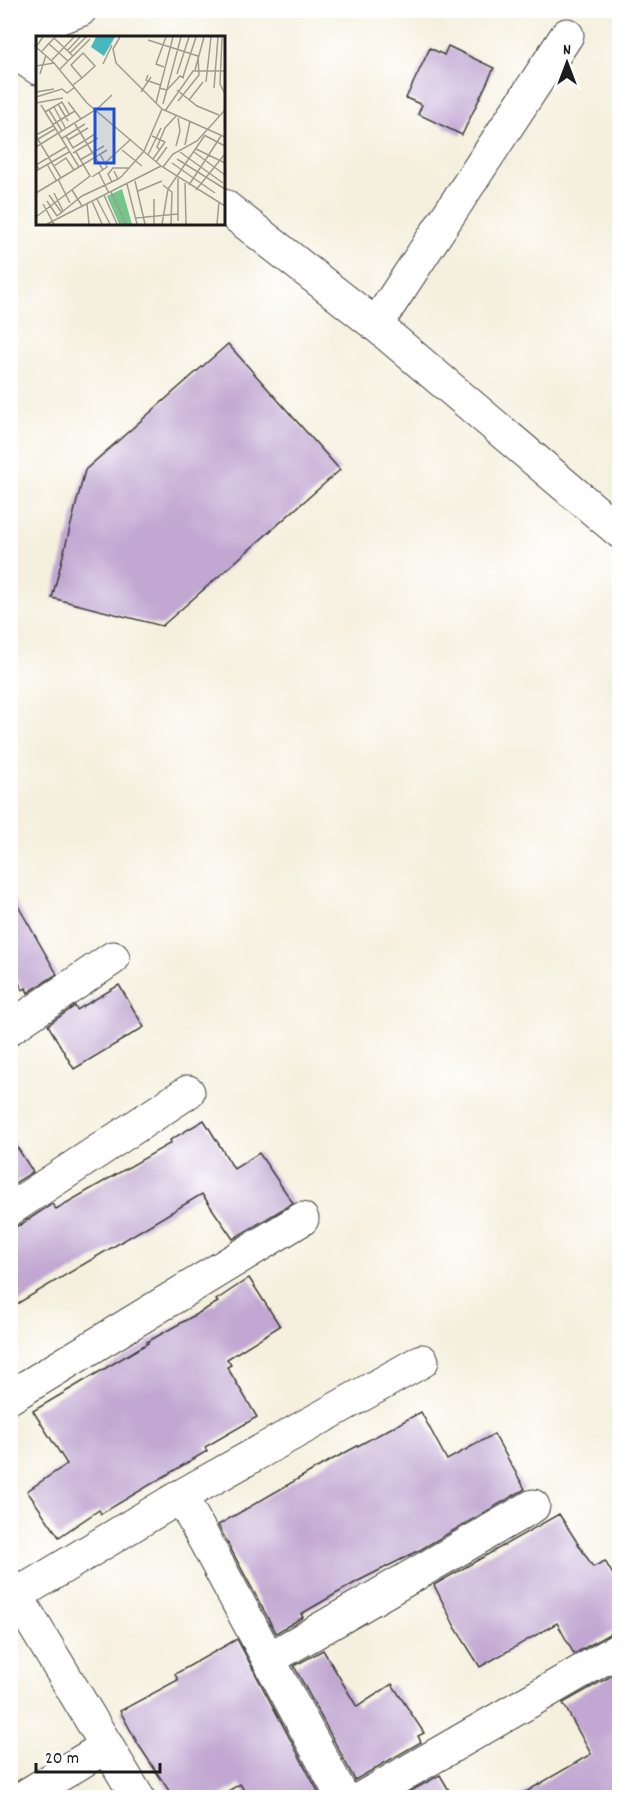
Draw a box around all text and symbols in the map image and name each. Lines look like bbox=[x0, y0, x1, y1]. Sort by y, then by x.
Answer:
north arrow bbox=[537, 33, 597, 93]
inset map bbox=[36, 36, 225, 225]
text: N bbox=[563, 39, 571, 62]
scale bar bbox=[36, 1736, 160, 1774]
text: 20 m bbox=[45, 1747, 79, 1772]

